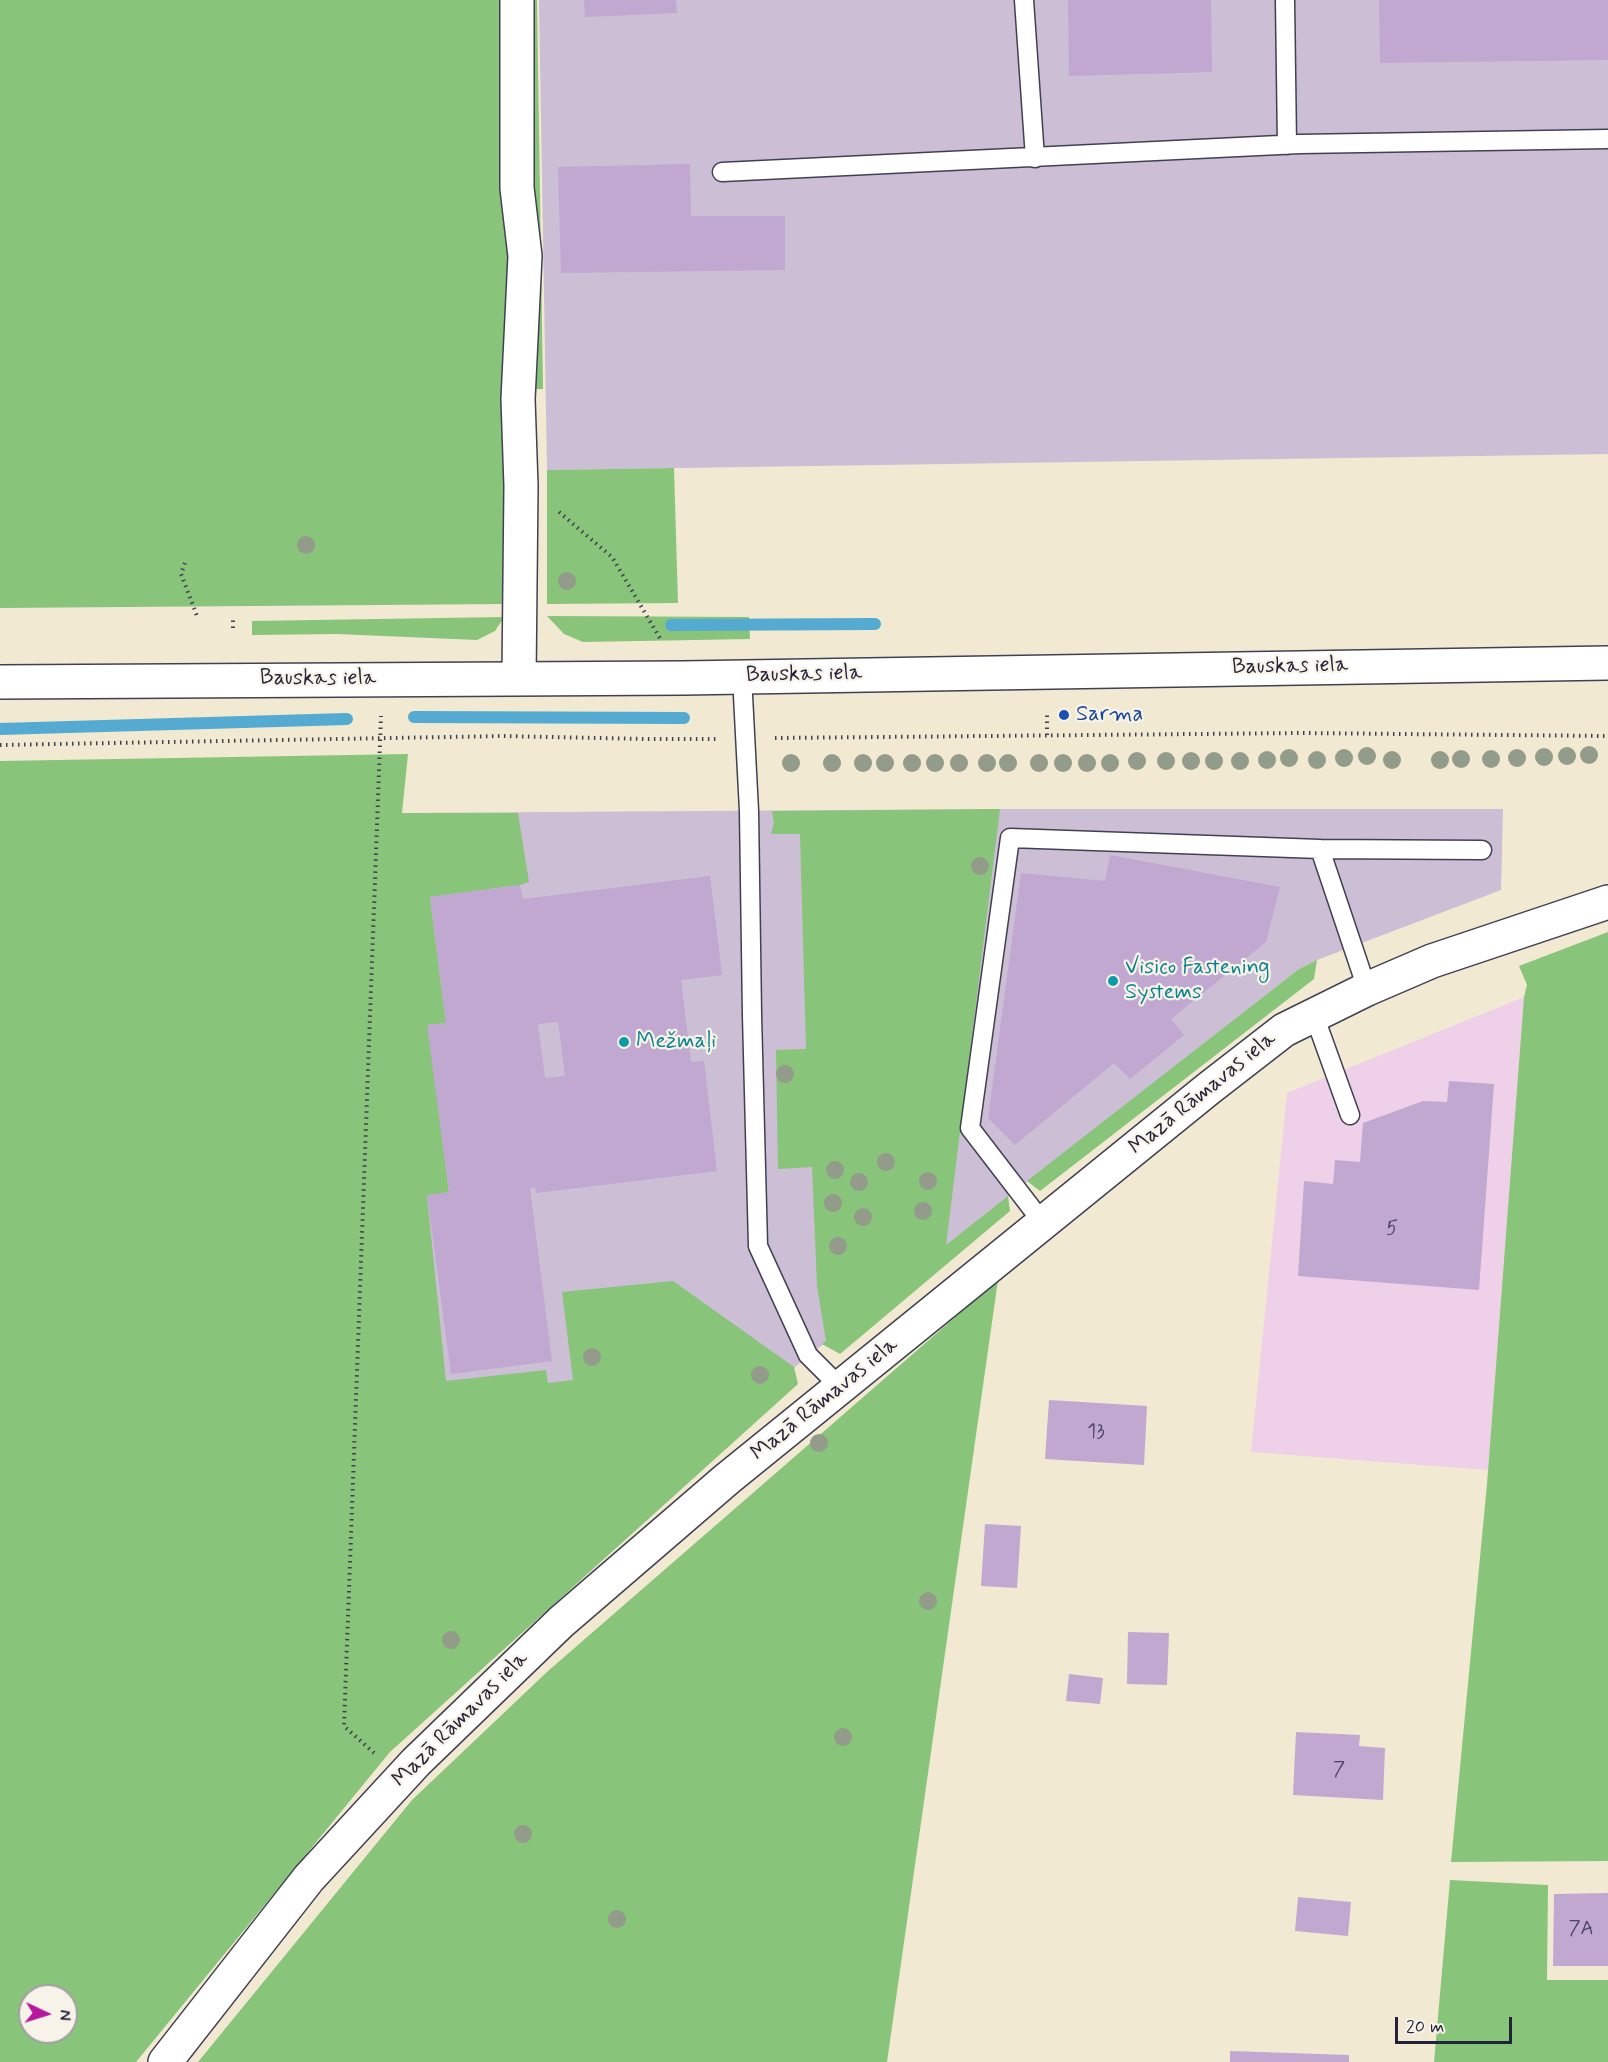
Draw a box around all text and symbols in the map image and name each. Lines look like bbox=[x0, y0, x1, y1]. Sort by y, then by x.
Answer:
street label: Bauskas iela bbox=[1232, 653, 1348, 681]
street label: Bauskas iela bbox=[746, 661, 862, 689]
street label: Bauskas iela bbox=[260, 666, 376, 692]
place label: Sarma bbox=[1076, 702, 1143, 728]
marker: Sarma bbox=[1057, 708, 1071, 722]
place label: Visico Fastening Systems bbox=[1125, 955, 1270, 1006]
marker: Visico Fastening Systems bbox=[1106, 974, 1120, 988]
street label: Mazā Rāmavas iela bbox=[1124, 1027, 1282, 1161]
place label: Mežmaļi bbox=[636, 1029, 716, 1055]
marker: Mežmaļi bbox=[617, 1035, 631, 1049]
house number: 5 bbox=[1386, 1218, 1398, 1242]
street label: Mazā Rāmavas iela bbox=[746, 1333, 904, 1467]
house number: 13 bbox=[1087, 1421, 1105, 1445]
street label: Mazā Rāmavas iela bbox=[388, 1647, 534, 1793]
house number: 7 bbox=[1333, 1759, 1345, 1783]
house number: 7A bbox=[1568, 1918, 1594, 1942]
north arrow bbox=[18, 1984, 78, 2044]
scale bar bbox=[1398, 2005, 1515, 2043]
text: N bbox=[54, 2009, 75, 2021]
text: 20 m bbox=[1406, 2015, 1444, 2039]

